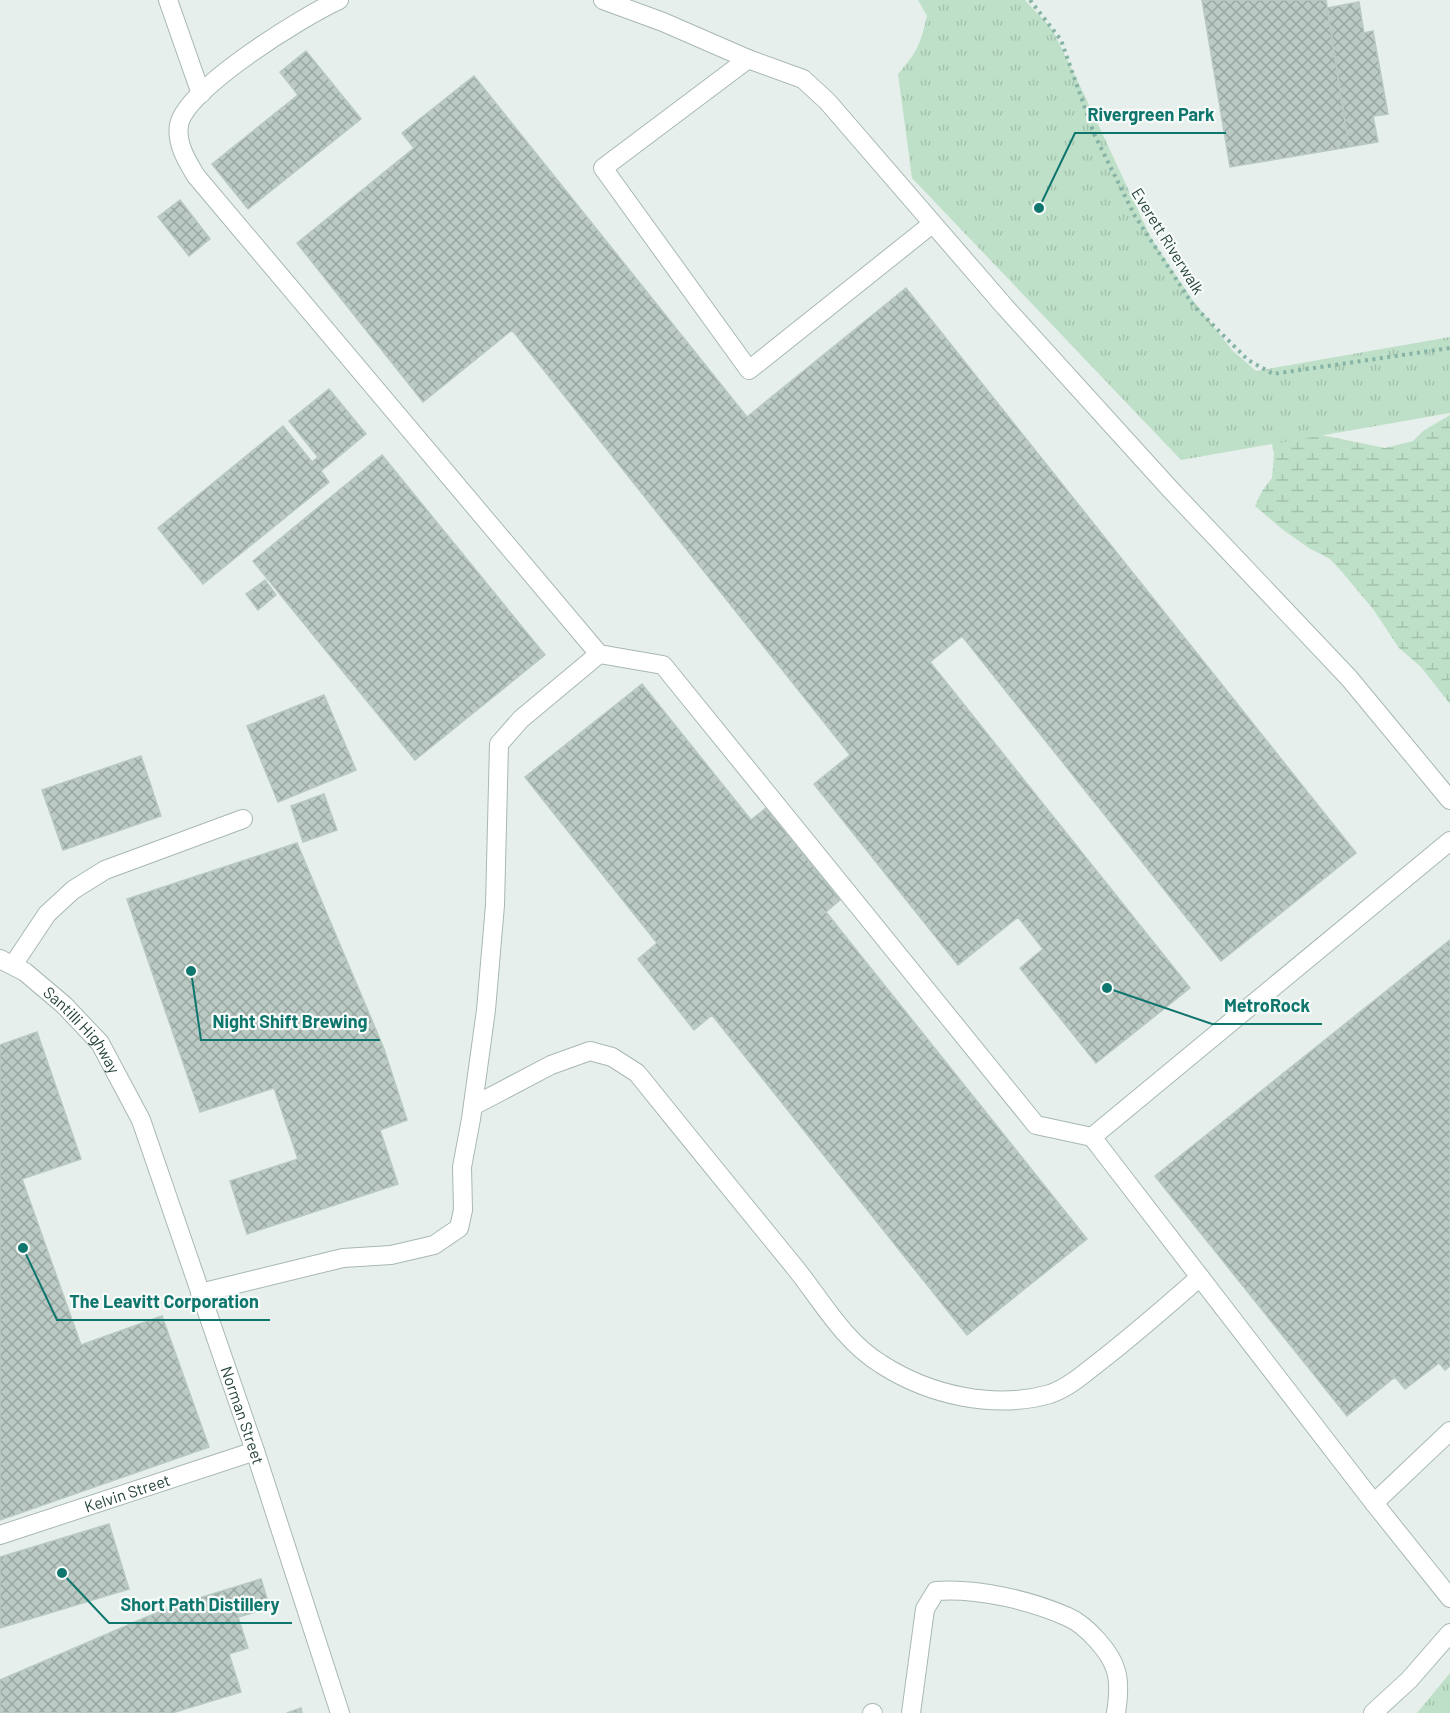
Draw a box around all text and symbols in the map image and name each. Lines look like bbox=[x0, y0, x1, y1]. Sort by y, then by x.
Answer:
callout: Rivergreen Park bbox=[1075, 97, 1226, 133]
text: Rivergreen Park bbox=[1087, 103, 1215, 125]
street label: Everett Riverwalk bbox=[1128, 184, 1209, 297]
street label: Santilli Highway bbox=[40, 982, 125, 1077]
callout: MetroRock bbox=[1212, 988, 1322, 1024]
text: MetroRock bbox=[1224, 994, 1311, 1016]
callout: Night Shift Brewing bbox=[201, 1004, 380, 1040]
text: Night Shift Brewing bbox=[212, 1010, 368, 1032]
callout: The Leavitt Corporation bbox=[57, 1284, 270, 1320]
text: The Leavitt Corporation bbox=[69, 1290, 259, 1312]
street label: Norman Street bbox=[217, 1363, 269, 1466]
street label: Kelvin Street bbox=[82, 1470, 172, 1516]
callout: Short Path Distillery bbox=[109, 1587, 292, 1623]
text: Short Path Distillery bbox=[120, 1593, 280, 1615]

